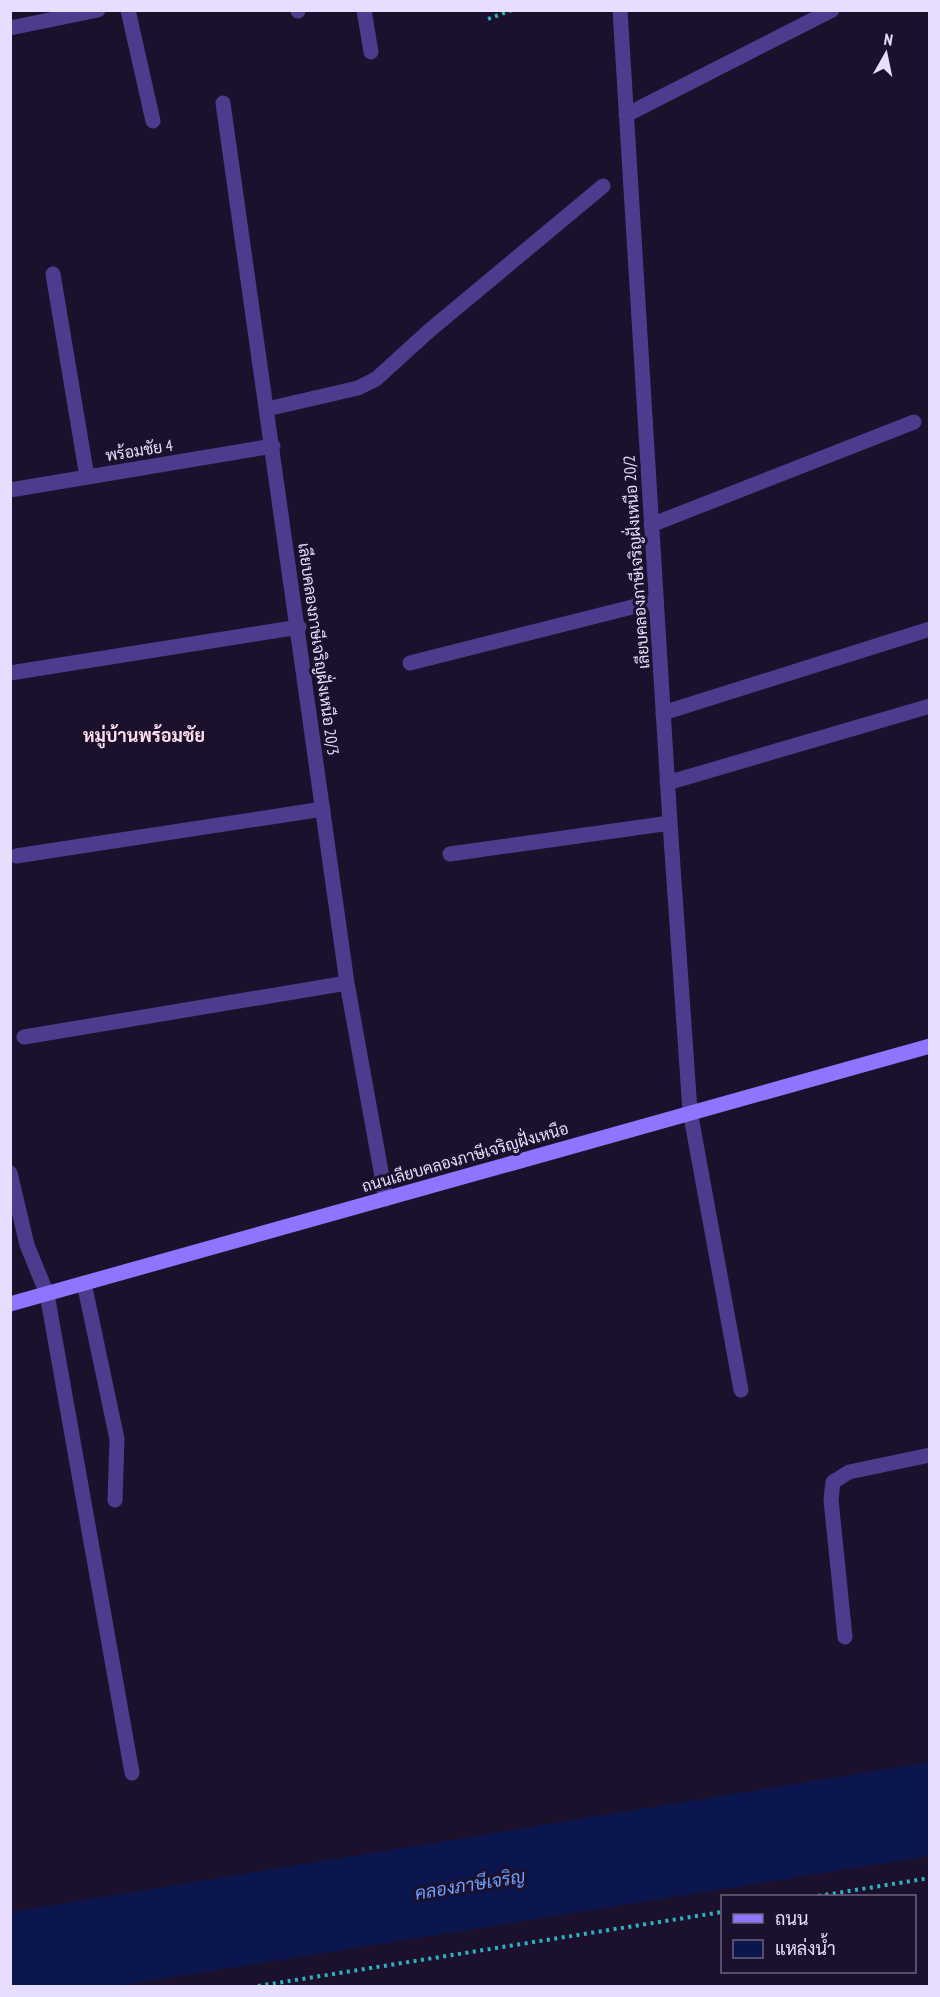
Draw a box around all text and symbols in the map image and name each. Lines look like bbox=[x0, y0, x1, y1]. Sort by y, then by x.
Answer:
north arrow bbox=[856, 24, 916, 84]
text: N bbox=[883, 29, 894, 50]
street label: พร้อมชัย 4 bbox=[104, 435, 174, 465]
street label: เลียบคลองภาษีเจริญฝั่งเหนือ 20/2 bbox=[615, 454, 653, 670]
street label: เลียบคลองภาษีเจริญฝั่งเหนือ 20/3 bbox=[294, 541, 347, 756]
district label: หมู่บ้านพร้อมชัย bbox=[83, 724, 205, 749]
street label: ถนนเลียบคลองภาษีเจริญฝั่งเหนือ bbox=[358, 1115, 571, 1196]
water label: คลองภาษีเจริญ bbox=[413, 1863, 527, 1905]
legend bbox=[721, 1895, 916, 1973]
text: ถนน bbox=[775, 1907, 808, 1930]
text: แหล่งน้ำ bbox=[775, 1933, 836, 1960]

